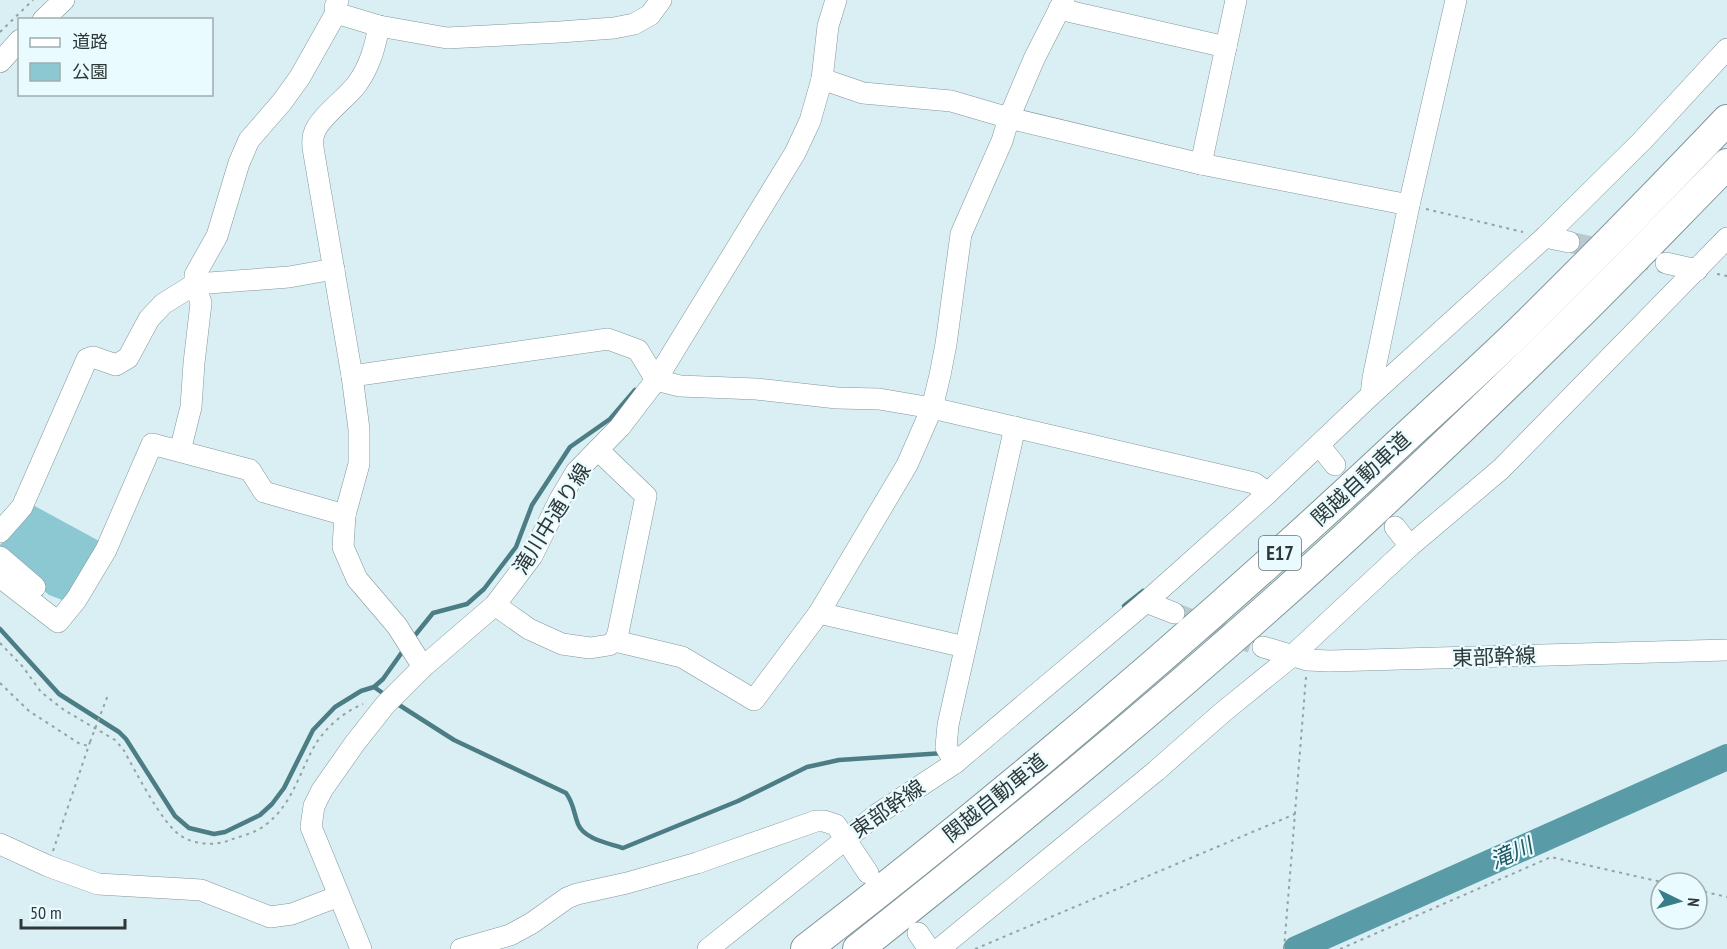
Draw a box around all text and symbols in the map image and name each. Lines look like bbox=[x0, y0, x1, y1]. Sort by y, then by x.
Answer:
legend bbox=[18, 18, 213, 96]
text: 道路 bbox=[72, 30, 108, 53]
text: 公園 bbox=[72, 60, 108, 83]
street label: 関越自動車道 bbox=[1305, 426, 1416, 531]
street label: 滝川中通り線 bbox=[507, 458, 596, 579]
road number: E17 bbox=[1259, 536, 1301, 570]
street label: 東部幹線 bbox=[1452, 642, 1536, 671]
street label: 関越自動車道 bbox=[937, 747, 1052, 848]
street label: 東部幹線 bbox=[846, 773, 930, 844]
water label: 滝川 bbox=[1485, 830, 1539, 875]
north arrow bbox=[1649, 871, 1709, 931]
scale bar bbox=[21, 892, 124, 930]
text: N bbox=[1684, 897, 1704, 907]
text: 50 m bbox=[30, 901, 62, 924]

